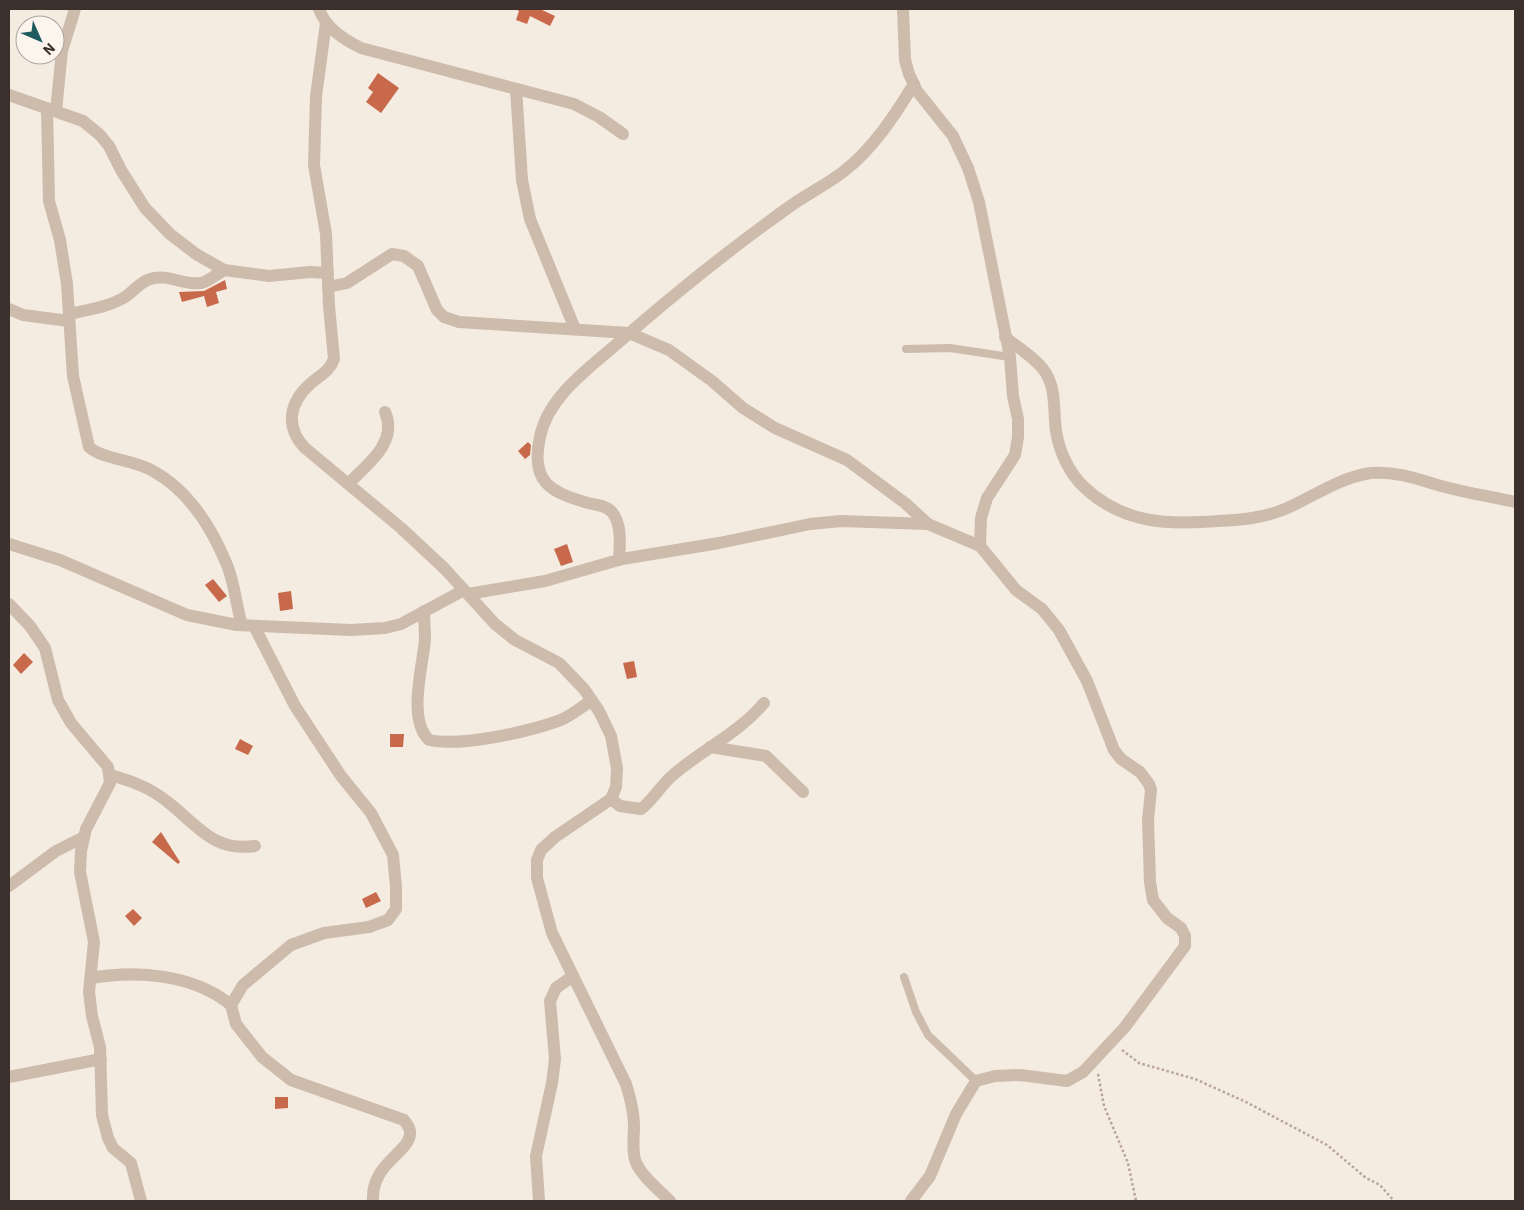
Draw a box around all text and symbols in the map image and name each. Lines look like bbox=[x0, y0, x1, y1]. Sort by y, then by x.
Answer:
north arrow bbox=[15, 15, 65, 65]
text: N bbox=[39, 39, 59, 59]

